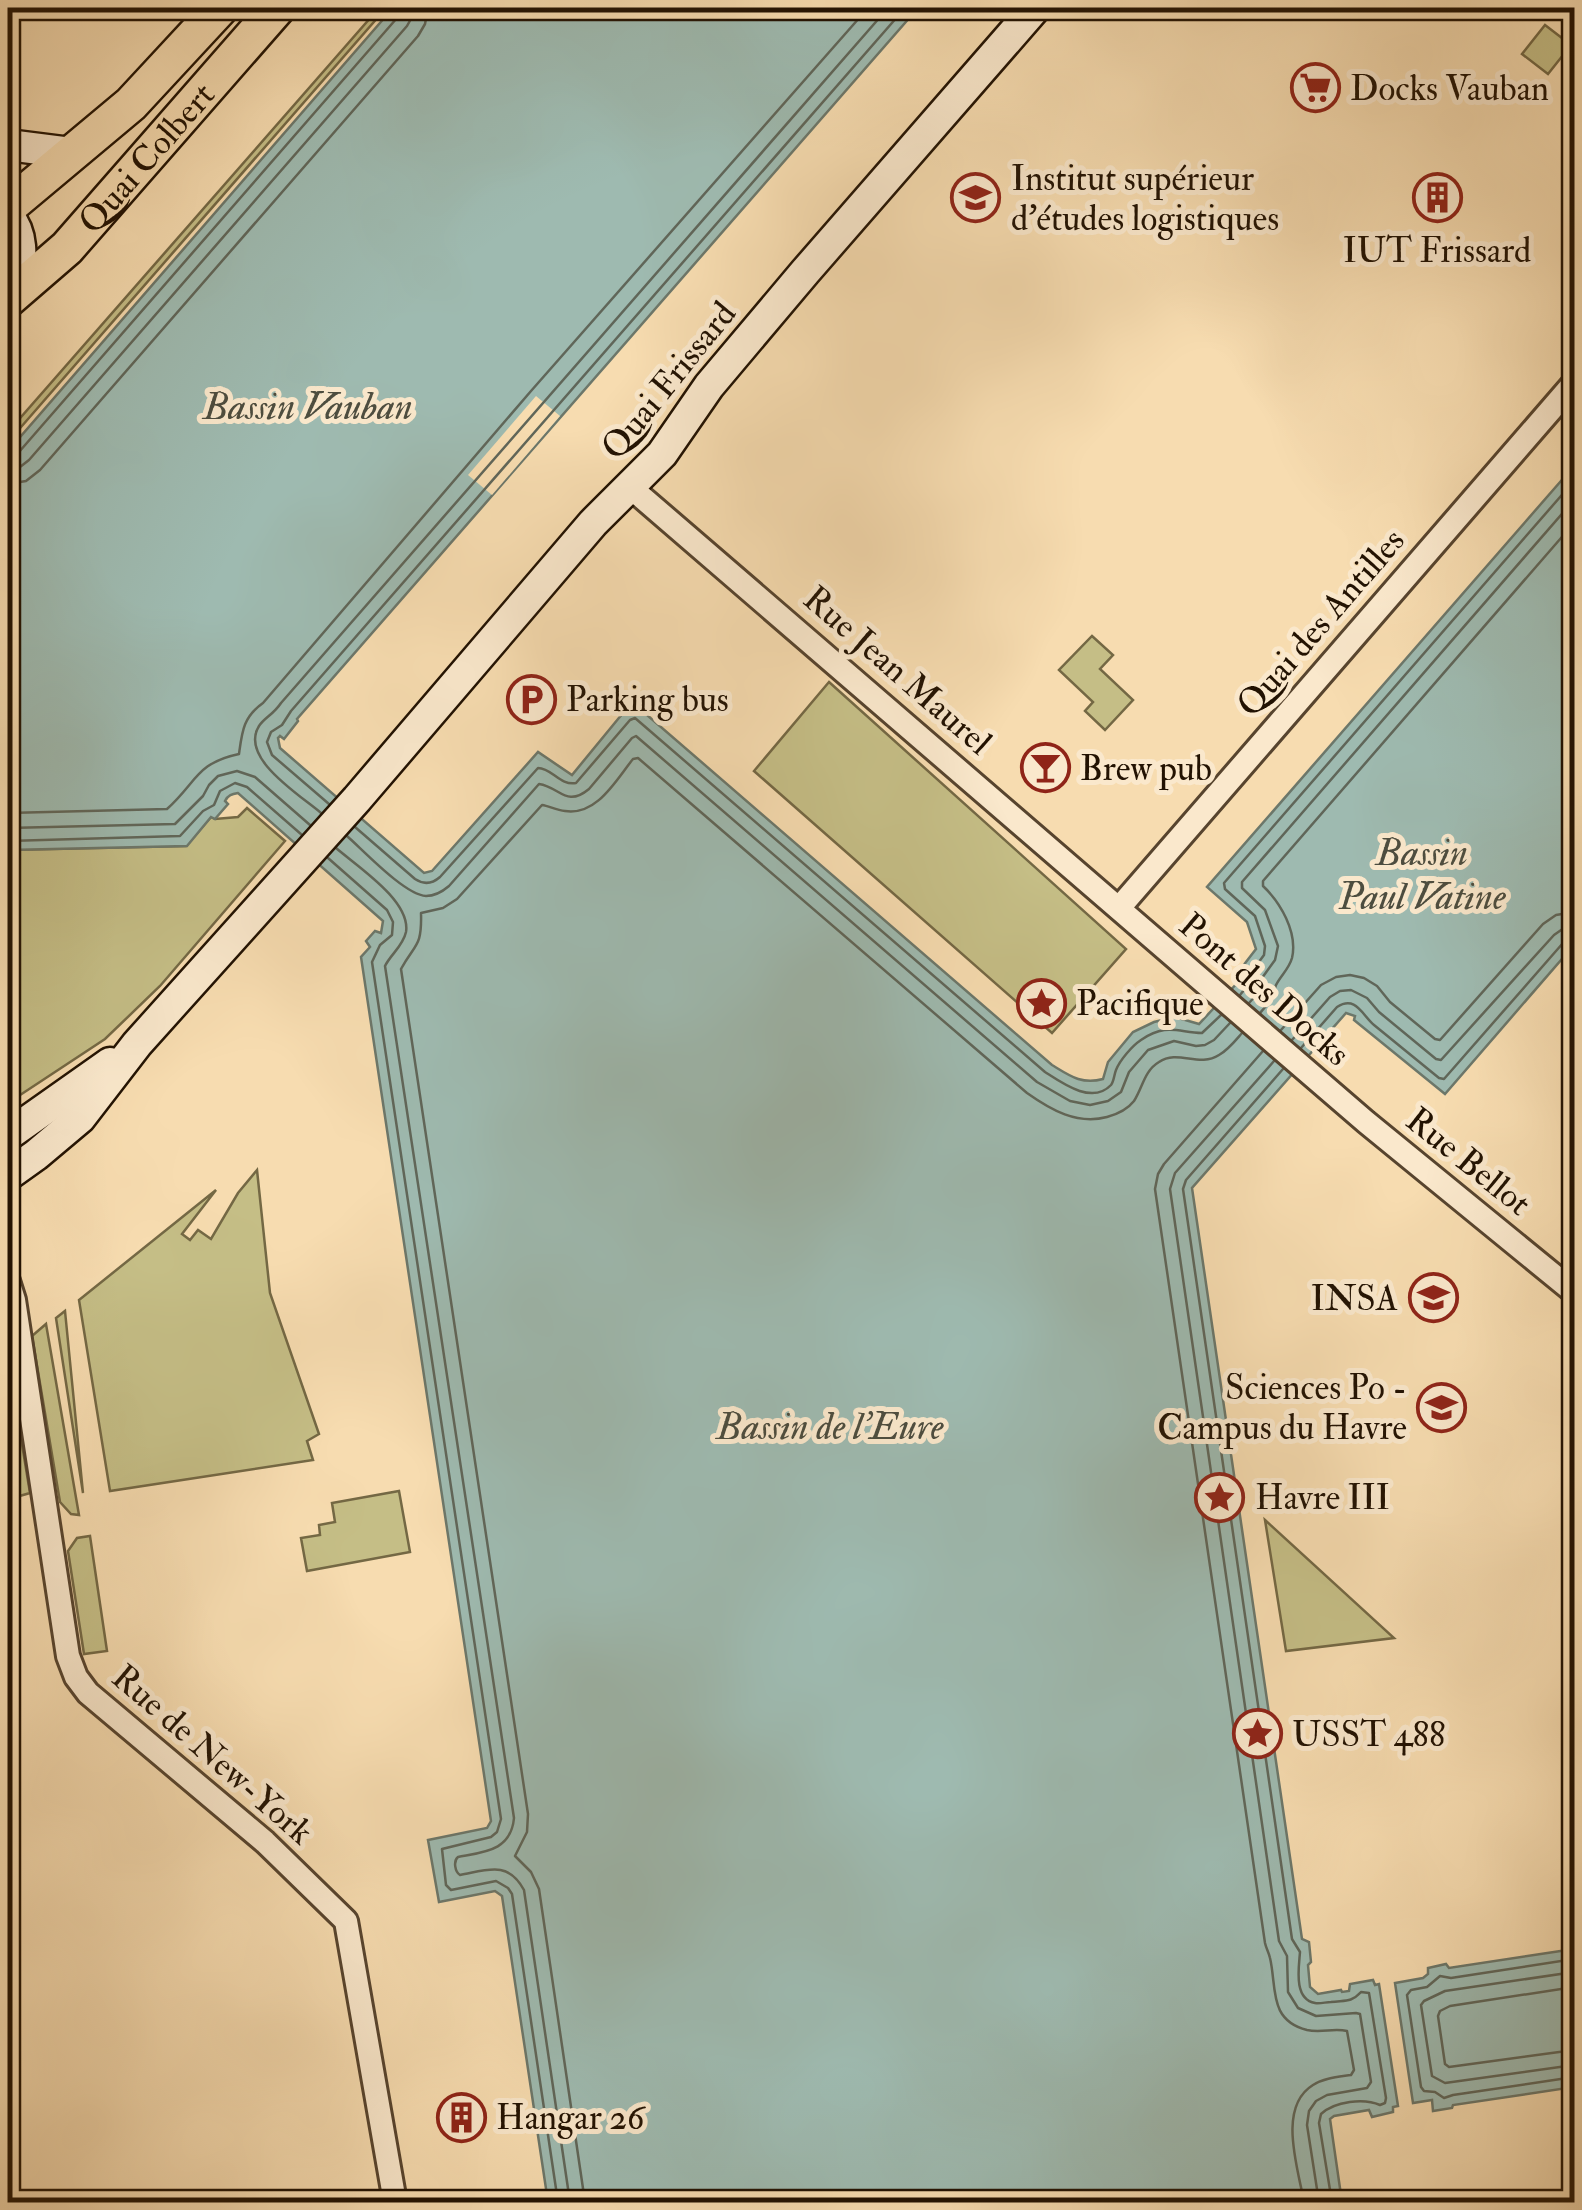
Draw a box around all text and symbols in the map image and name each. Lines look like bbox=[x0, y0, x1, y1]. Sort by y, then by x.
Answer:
supermarket icon: Docks Vauban bbox=[1289, 62, 1341, 114]
place label: Docks Vauban bbox=[1350, 67, 1549, 111]
street label: Quai Colbert bbox=[69, 74, 225, 243]
place label: Institut supérieur d'études logistiques bbox=[1011, 157, 1279, 241]
school or university icon: Institut supérieur d'études logistiques bbox=[950, 172, 1002, 224]
building icon: IUT Frissard bbox=[1411, 172, 1463, 224]
place label: IUT Frissard bbox=[1343, 229, 1531, 273]
street label: Quai Frissard bbox=[592, 293, 746, 469]
water label: Bassin Vauban bbox=[201, 383, 413, 431]
street label: Quai des Antilles bbox=[1227, 520, 1414, 726]
street label: Rue Jean Maurel bbox=[794, 577, 1001, 765]
parking icon: Parking bus bbox=[505, 673, 557, 725]
place label: Parking bus bbox=[566, 678, 729, 722]
bar icon: Brew pub bbox=[1019, 742, 1071, 794]
place label: Brew pub bbox=[1080, 747, 1212, 791]
water label: Bassin Paul Vatine bbox=[1337, 829, 1506, 921]
street label: Pont des Docks bbox=[1170, 904, 1359, 1076]
place icon: Pacifique bbox=[1015, 977, 1067, 1029]
place label: Pacifique bbox=[1076, 982, 1204, 1026]
street label: Rue Bellot bbox=[1397, 1098, 1540, 1226]
school or university icon: INSA bbox=[1407, 1272, 1459, 1324]
place label: INSA bbox=[1311, 1277, 1398, 1321]
place label: Sciences Po - Campus du Havre bbox=[1157, 1366, 1407, 1450]
school or university icon: Sciences Po - Campus du Havre bbox=[1416, 1381, 1468, 1433]
water label: Bassin de l'Eure bbox=[715, 1403, 944, 1451]
place icon: Havre III bbox=[1194, 1471, 1246, 1523]
place label: Havre III bbox=[1255, 1476, 1390, 1520]
street label: Rue de New-York bbox=[103, 1655, 322, 1854]
place icon: USST 488 bbox=[1231, 1708, 1283, 1760]
place label: USST 488 bbox=[1292, 1713, 1445, 1757]
building icon: Hangar 26 bbox=[435, 2091, 487, 2143]
place label: Hangar 26 bbox=[496, 2096, 647, 2140]

